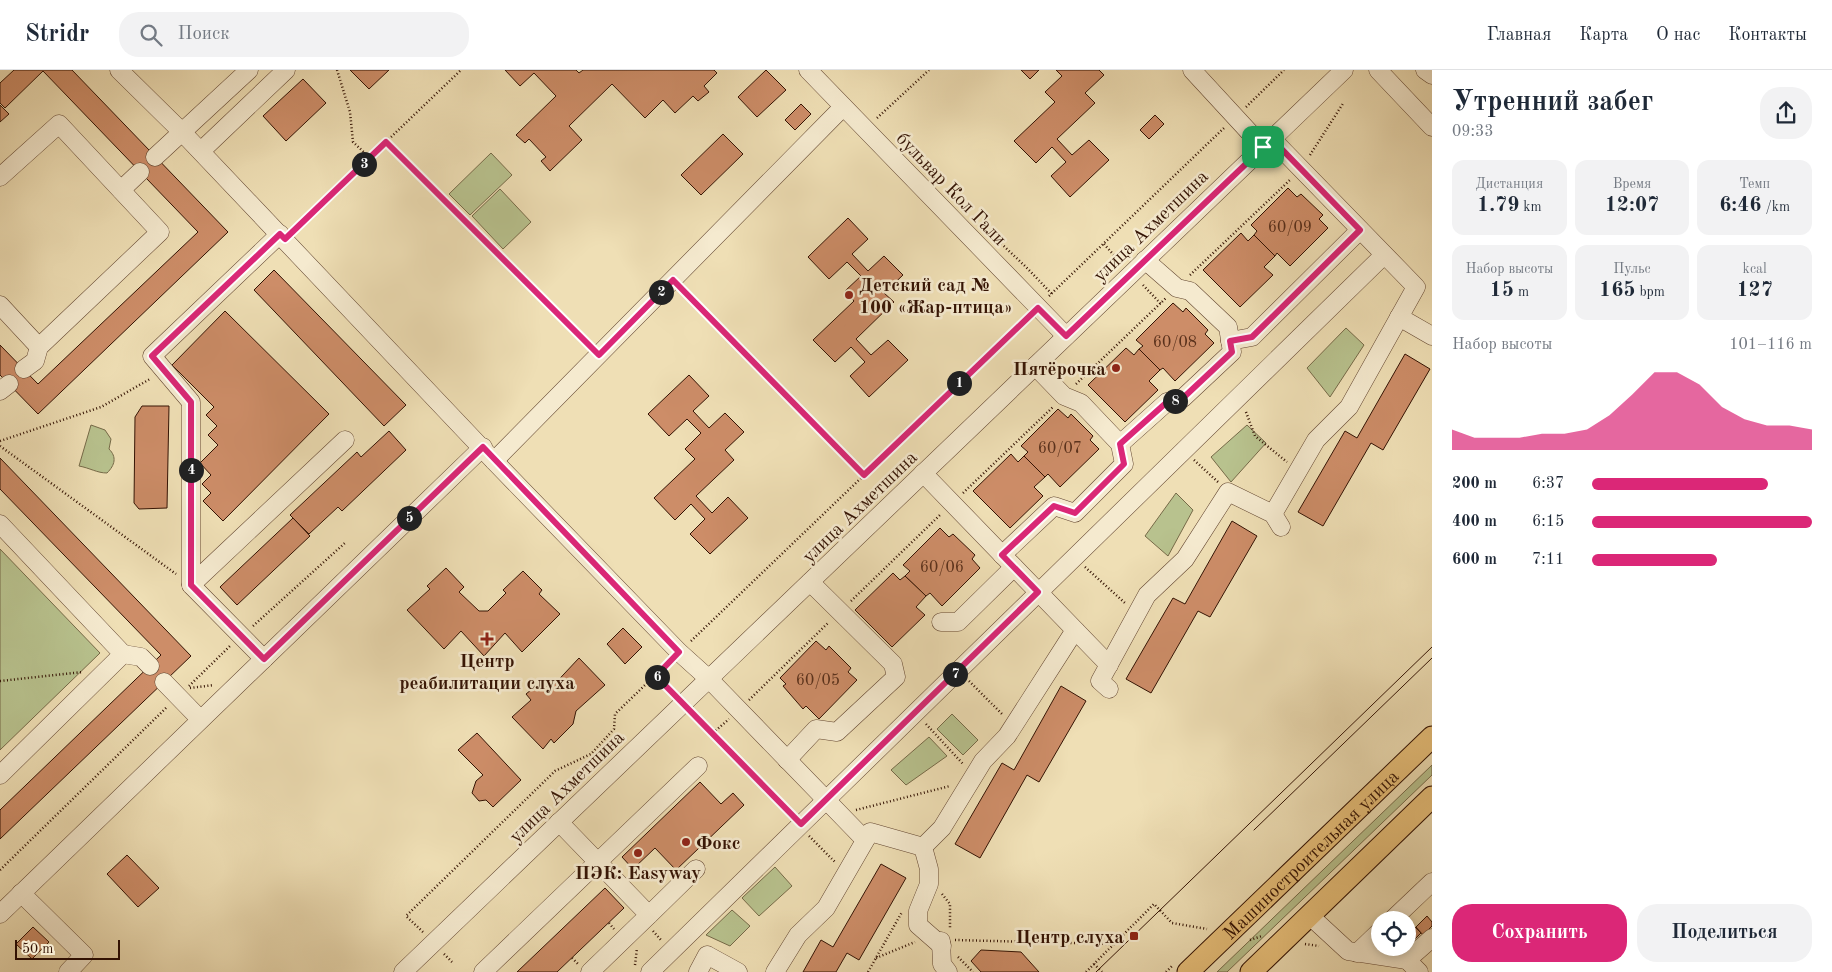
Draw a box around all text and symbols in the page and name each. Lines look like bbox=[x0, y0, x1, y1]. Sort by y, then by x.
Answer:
search box bbox=[119, 12, 469, 57]
icon: search bbox=[137, 21, 165, 49]
text: Stridr bbox=[25, 23, 89, 47]
text: Поиск bbox=[177, 25, 230, 44]
text: Главная bbox=[1487, 26, 1551, 44]
text: Карта bbox=[1579, 26, 1628, 44]
text: О нас bbox=[1656, 26, 1700, 44]
text: Контакты bbox=[1728, 26, 1807, 44]
button: share bbox=[1760, 87, 1812, 139]
text: Утренний забег bbox=[1452, 89, 1653, 117]
text: 09:33 bbox=[1452, 124, 1494, 140]
pin bbox=[1242, 126, 1284, 168]
street label: бульвар Кол Гали bbox=[892, 129, 1009, 250]
icon: arrive bbox=[1249, 133, 1277, 161]
pin: 3 bbox=[352, 152, 376, 176]
text: 3 bbox=[360, 157, 369, 171]
street label: улица Ахметшина bbox=[1091, 167, 1213, 286]
text: Дистанция bbox=[1475, 177, 1543, 191]
text: Время bbox=[1613, 177, 1651, 191]
text: Темп bbox=[1739, 177, 1770, 191]
text: 1.79 bbox=[1477, 195, 1519, 216]
text: 12:07 bbox=[1605, 195, 1659, 216]
text: 6:46 bbox=[1719, 195, 1762, 216]
text: km bbox=[1519, 200, 1542, 214]
text: /km bbox=[1762, 200, 1790, 214]
house number: 60/09 bbox=[1268, 220, 1312, 236]
text: Набор высоты bbox=[1465, 262, 1553, 276]
text: Пульс bbox=[1613, 262, 1651, 276]
text: kcal bbox=[1743, 262, 1767, 276]
place label: Детский сад № 100 «Жар-птица» bbox=[859, 277, 1013, 318]
pin: 2 bbox=[648, 280, 674, 304]
text: 15 bbox=[1490, 280, 1514, 301]
text: 165 bbox=[1599, 280, 1636, 301]
text: 127 bbox=[1736, 280, 1773, 301]
text: 2 bbox=[657, 285, 666, 299]
text: m bbox=[1514, 285, 1529, 299]
text: bpm bbox=[1636, 285, 1665, 299]
marker: Детский сад № 100 «Жар-птица» bbox=[843, 289, 855, 301]
house number: 60/08 bbox=[1153, 335, 1197, 351]
text: Набор высоты bbox=[1452, 337, 1552, 353]
text: 101–116 m bbox=[1729, 337, 1812, 353]
place label: Пятёрочка bbox=[1013, 361, 1106, 380]
marker: Пятёрочка bbox=[1110, 362, 1122, 374]
pin: 1 bbox=[946, 370, 972, 396]
text: 1 bbox=[955, 376, 964, 390]
pin: 8 bbox=[1162, 388, 1188, 414]
text: 8 bbox=[1171, 394, 1180, 408]
house number: 60/07 bbox=[1038, 441, 1082, 457]
street label: улица Ахметшина bbox=[800, 448, 922, 567]
pin: 4 bbox=[178, 458, 204, 482]
text: 4 bbox=[187, 463, 196, 477]
text: 200 m bbox=[1452, 476, 1497, 492]
text: 6:37 bbox=[1532, 476, 1564, 492]
pin: 5 bbox=[396, 506, 422, 530]
text: 5 bbox=[405, 511, 414, 525]
text: 400 m bbox=[1452, 514, 1497, 530]
text: 6:15 bbox=[1532, 514, 1564, 530]
text: 600 m bbox=[1452, 552, 1497, 568]
text: 7:11 bbox=[1532, 552, 1564, 568]
house number: 60/06 bbox=[920, 560, 964, 576]
marker: Центр реабилитации слуха bbox=[480, 632, 494, 646]
place label: Центр реабилитации слуха bbox=[399, 653, 575, 694]
pin: 7 bbox=[942, 662, 968, 686]
pin: 6 bbox=[644, 664, 670, 690]
text: 7 bbox=[951, 667, 960, 681]
text: 6 bbox=[653, 670, 662, 684]
house number: 60/05 bbox=[796, 673, 840, 689]
street label: улица Ахметшина bbox=[507, 728, 629, 847]
street label: Машиностроительная улица bbox=[1221, 767, 1404, 944]
place label: Фокс bbox=[696, 835, 741, 854]
marker: Фокс bbox=[680, 836, 692, 848]
marker: ПЭК: Easyway bbox=[632, 847, 644, 859]
place label: ПЭК: Easyway bbox=[575, 865, 701, 884]
button: Сохранить bbox=[1452, 904, 1627, 962]
button: Поделиться bbox=[1637, 904, 1812, 962]
map controls bbox=[1371, 911, 1416, 956]
button: locate bbox=[1371, 911, 1416, 956]
place label: Центр слуха bbox=[1015, 929, 1124, 948]
marker: Центр слуха bbox=[1128, 930, 1140, 942]
scale bar bbox=[15, 937, 120, 960]
text: 50 m bbox=[22, 942, 53, 956]

